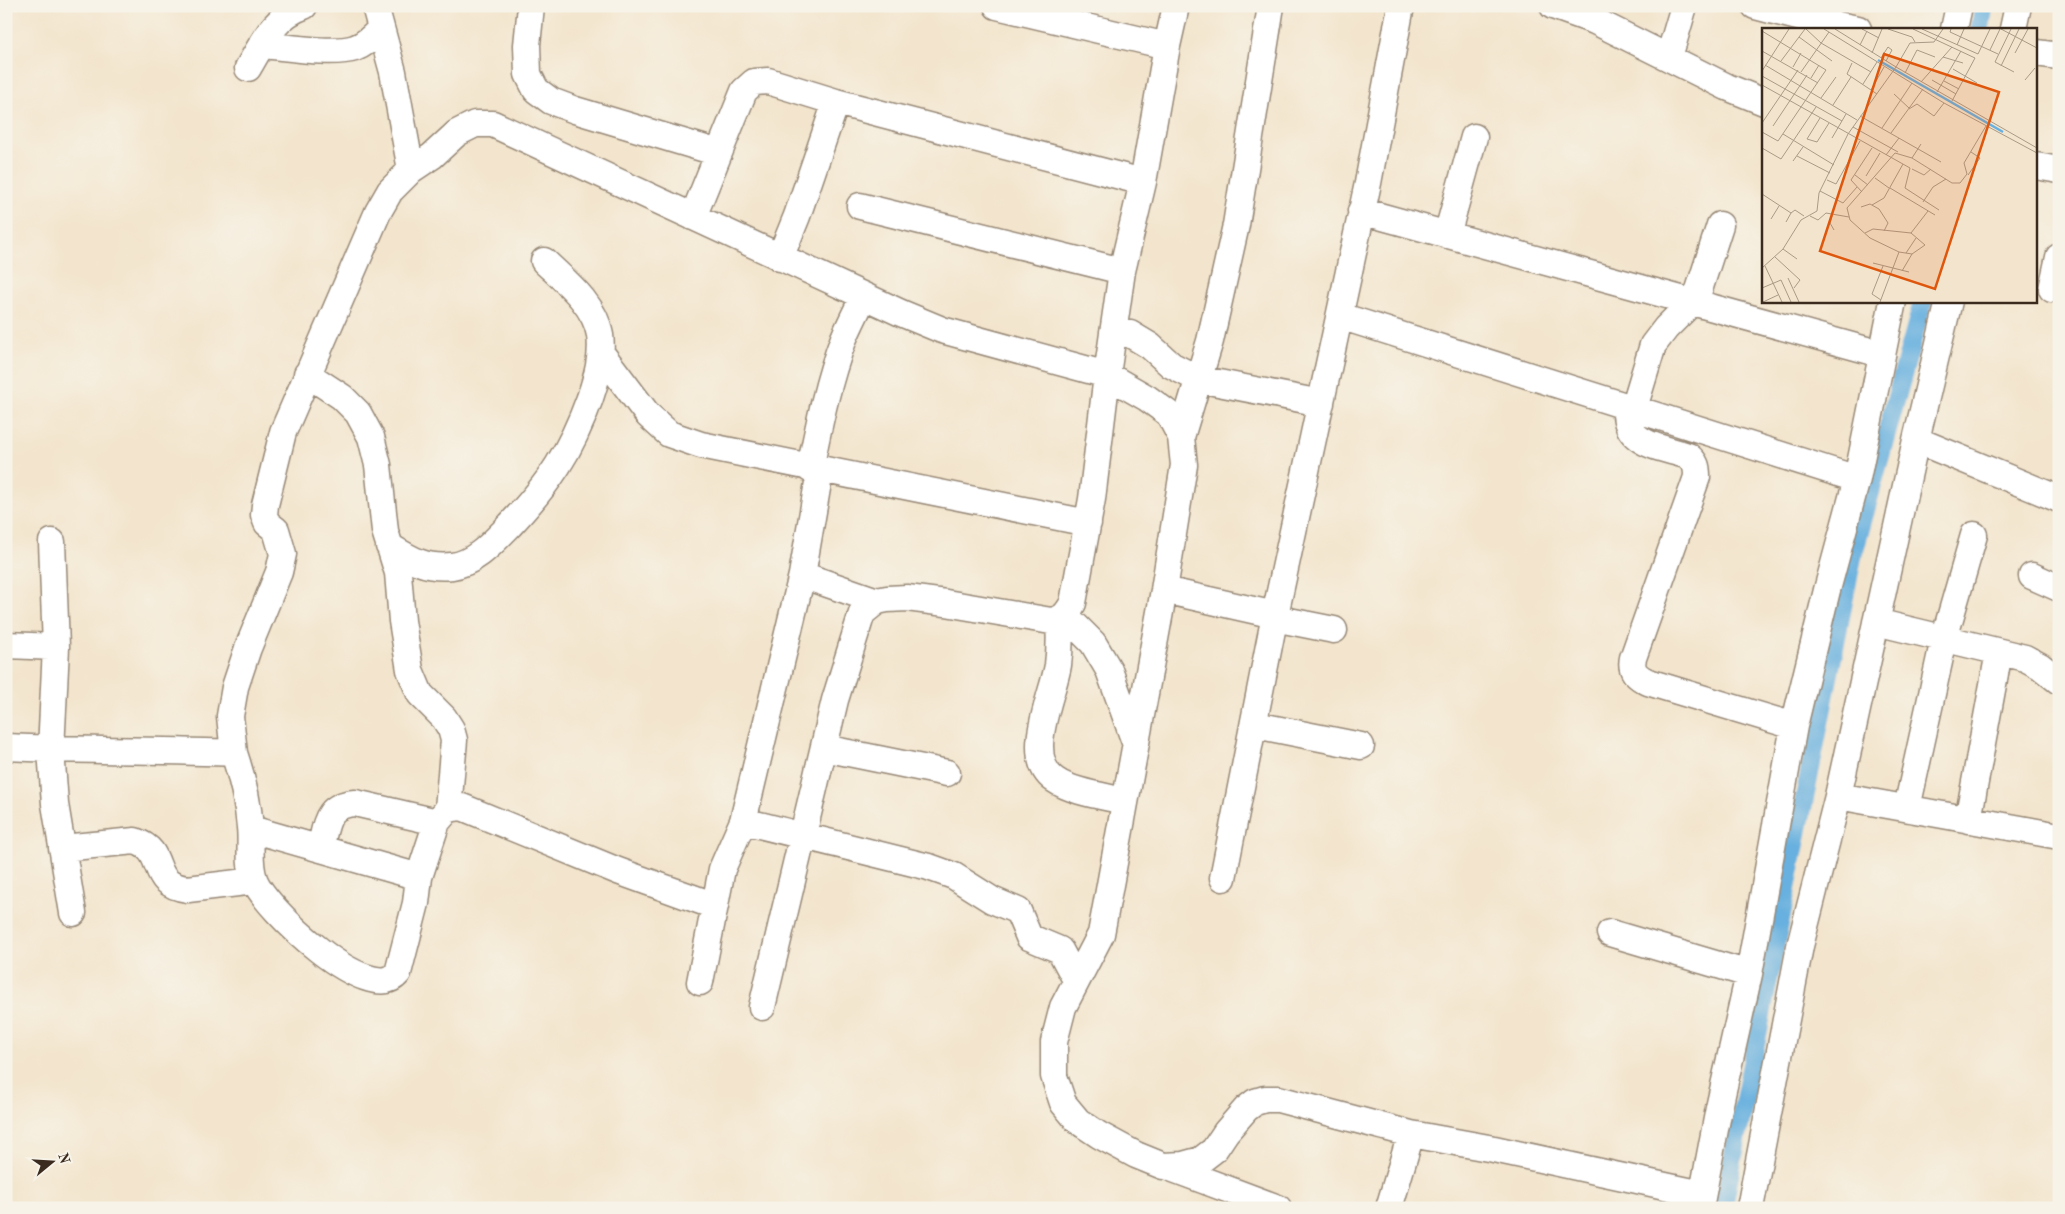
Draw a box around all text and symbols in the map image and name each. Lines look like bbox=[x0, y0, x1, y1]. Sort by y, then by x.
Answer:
inset map bbox=[1762, 28, 2038, 302]
north arrow bbox=[28, 1136, 78, 1186]
text: N bbox=[55, 1151, 72, 1166]

